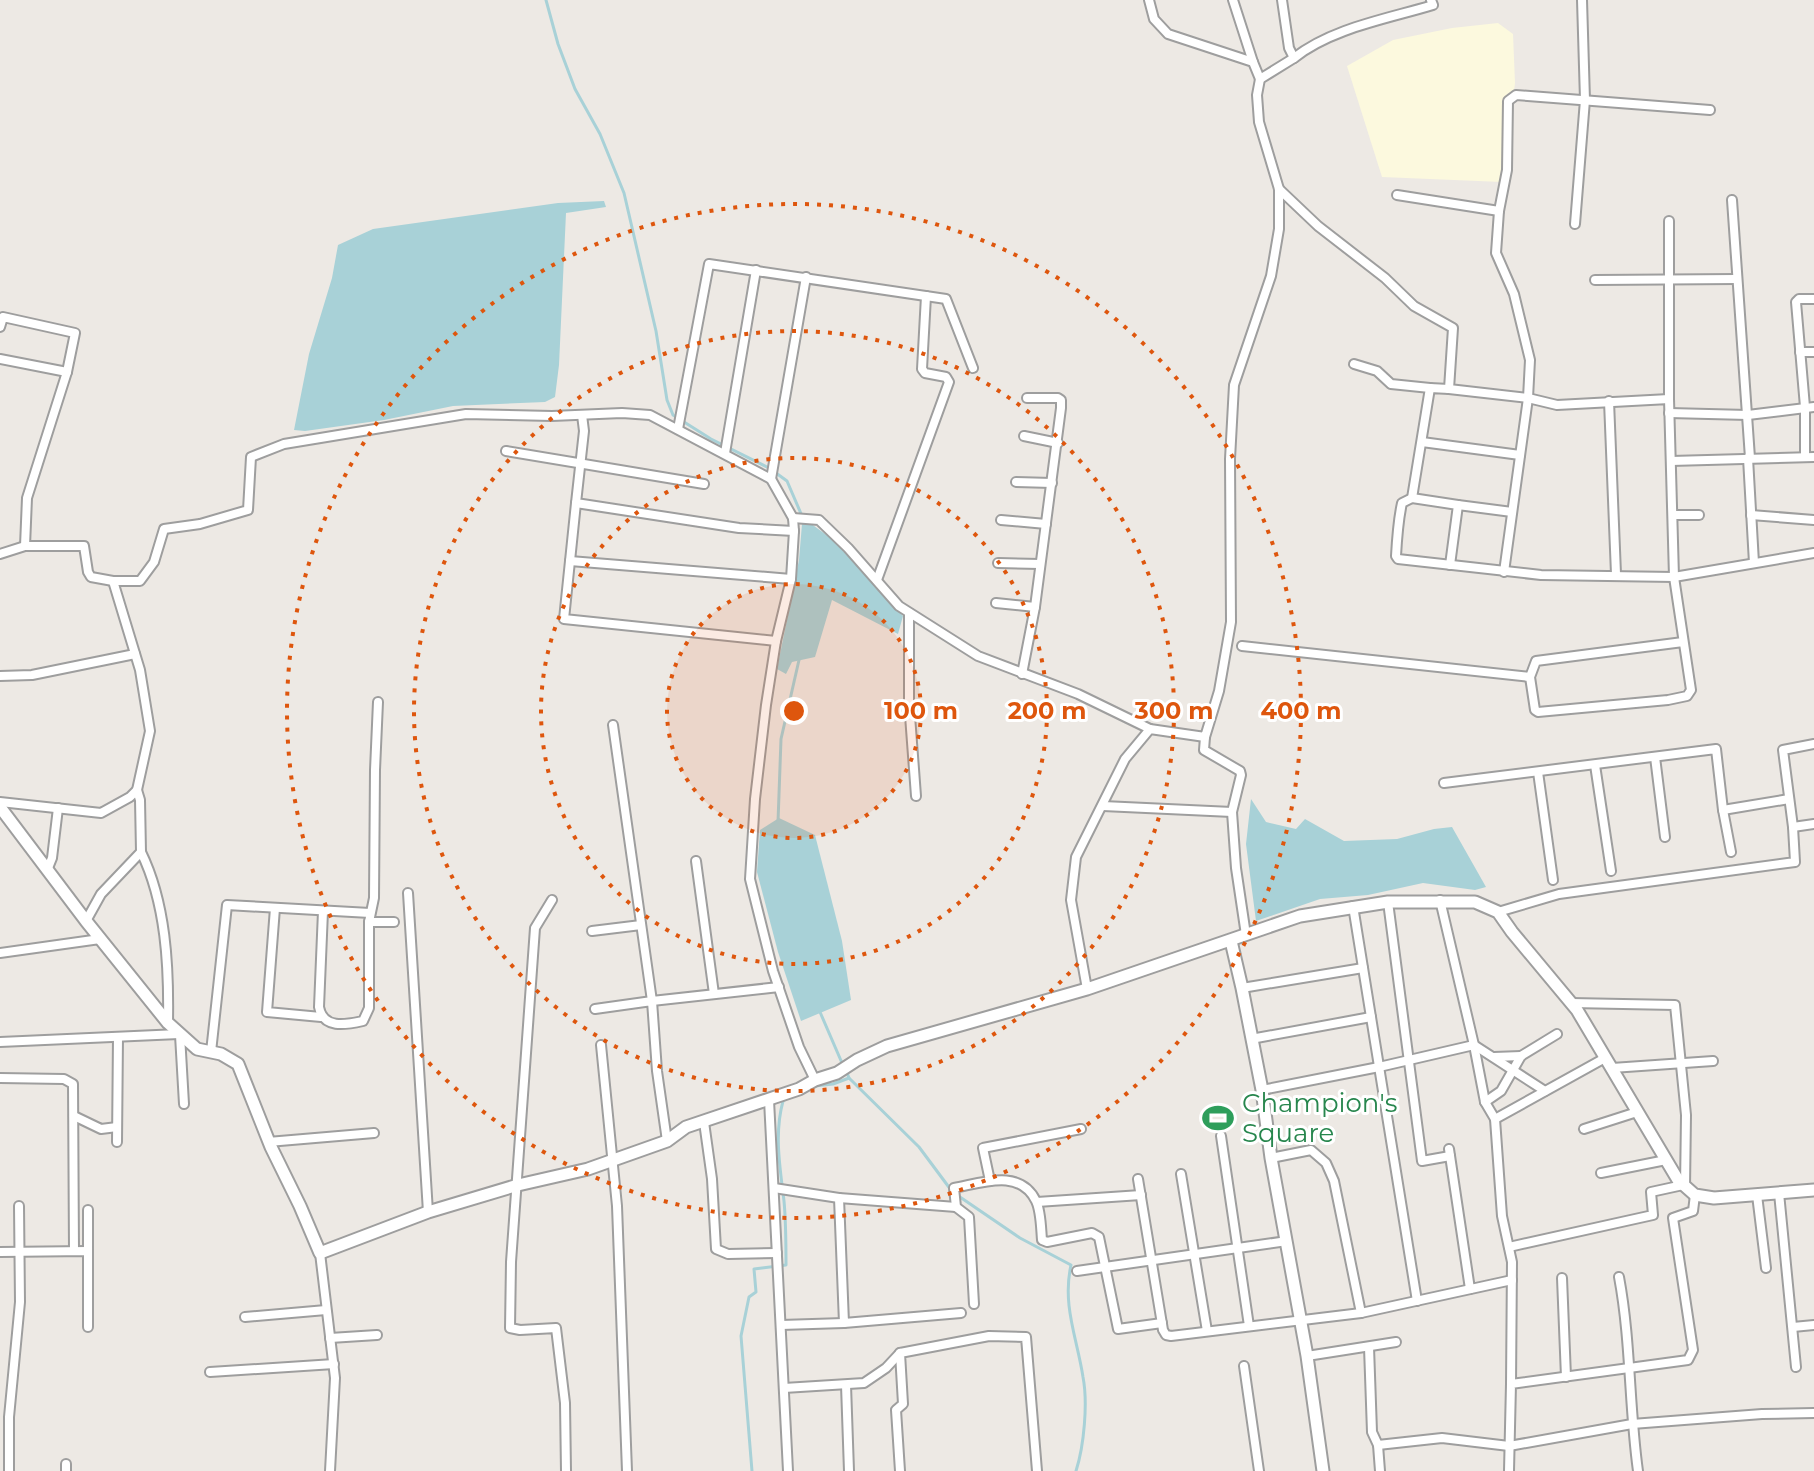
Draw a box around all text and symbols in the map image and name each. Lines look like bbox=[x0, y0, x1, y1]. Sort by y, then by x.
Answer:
text: 100 m bbox=[884, 696, 958, 725]
text: 200 m bbox=[1008, 696, 1086, 725]
text: 300 m bbox=[1134, 696, 1213, 725]
text: 400 m bbox=[1260, 696, 1342, 725]
centre of rings bbox=[780, 697, 808, 725]
place label: Champion's Square bbox=[1242, 1087, 1397, 1149]
sports icon: Champion's Square bbox=[1201, 1101, 1235, 1135]

